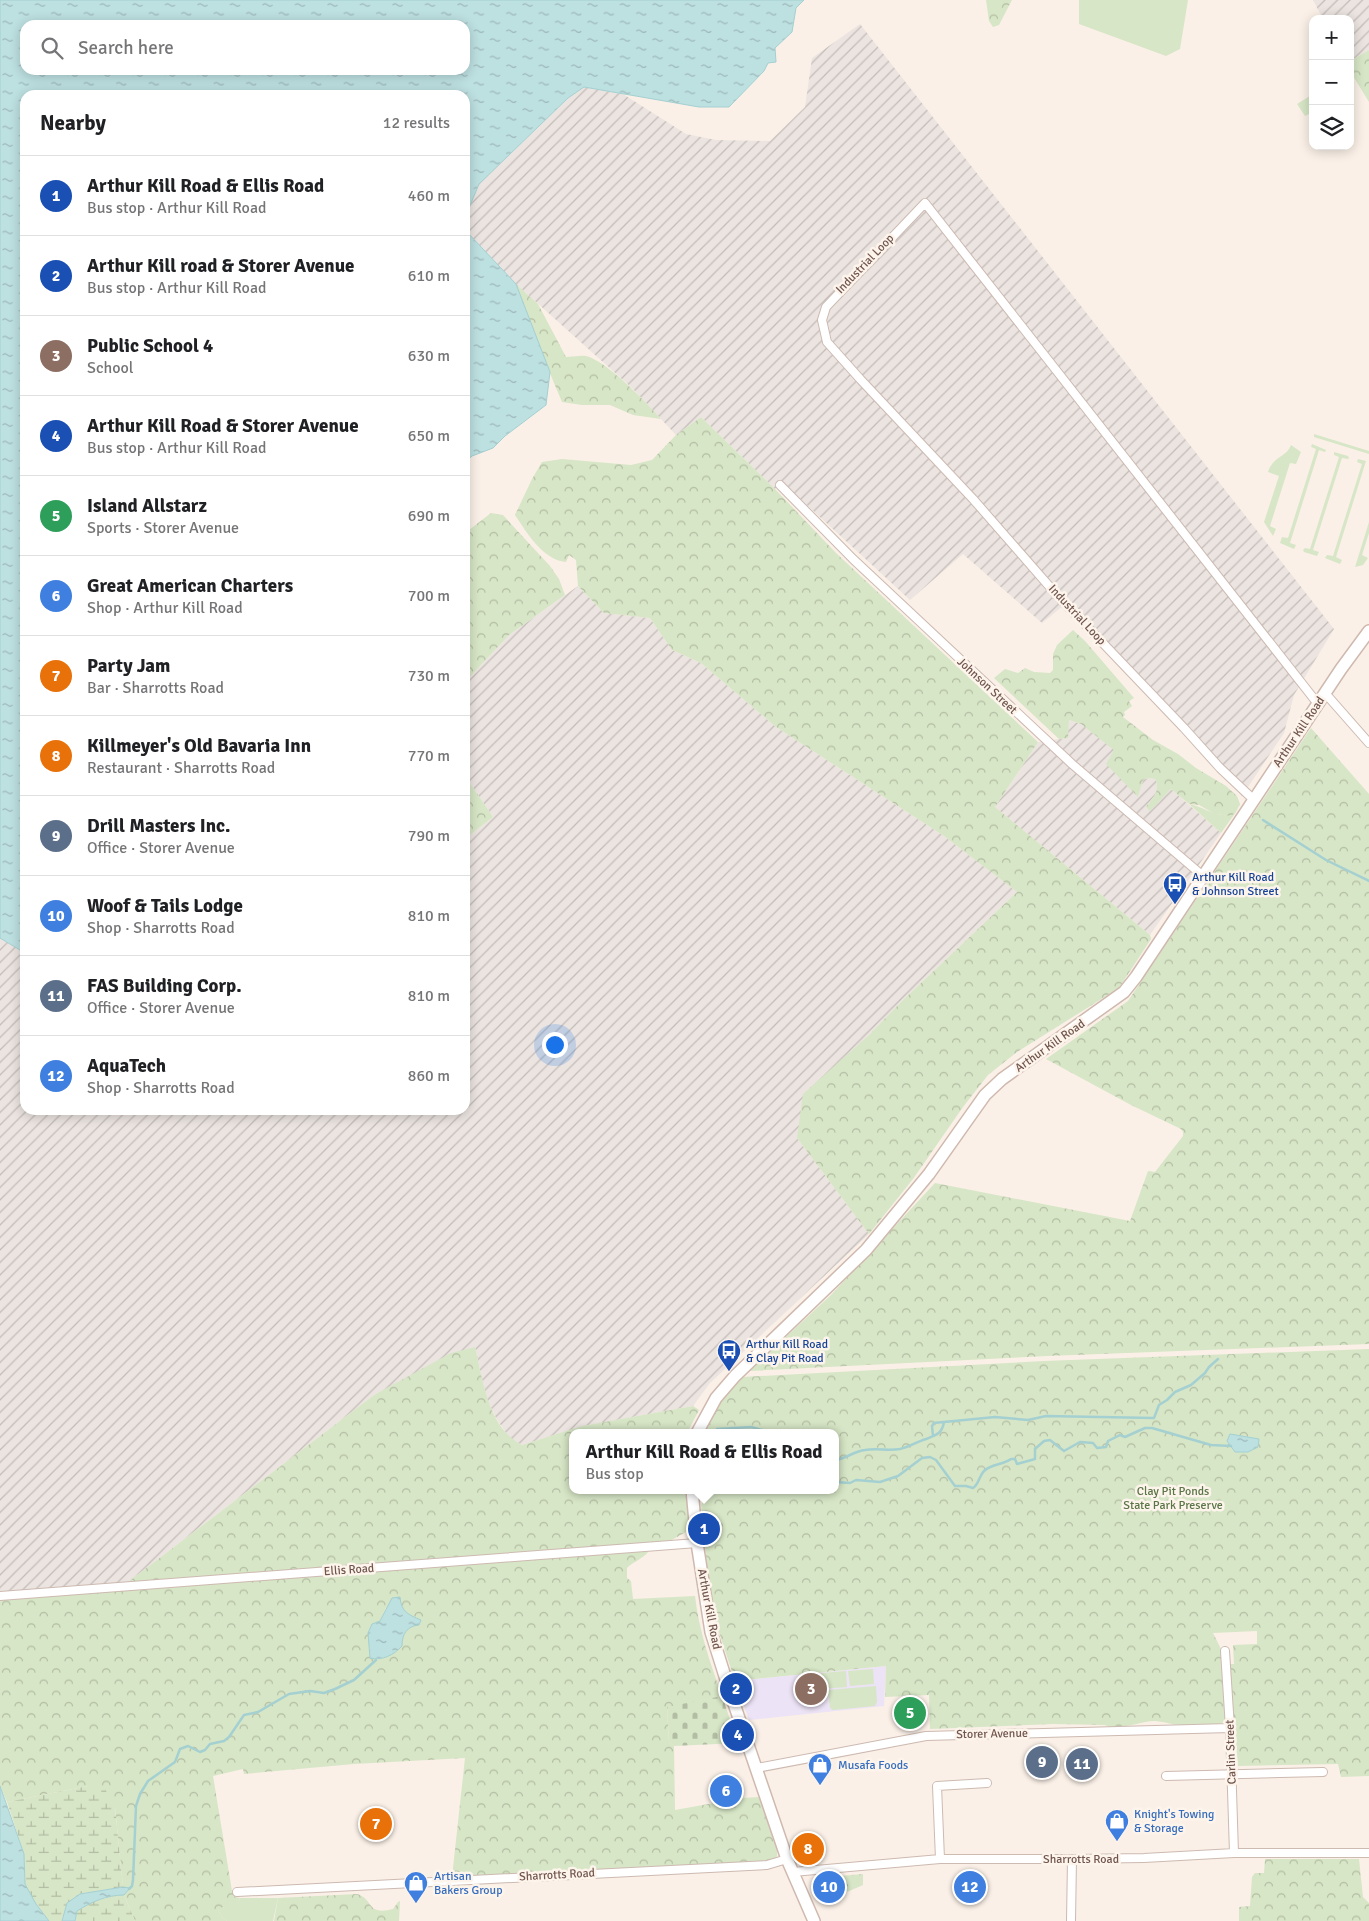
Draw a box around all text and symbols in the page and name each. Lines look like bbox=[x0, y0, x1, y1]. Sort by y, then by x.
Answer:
map controls bbox=[1309, 15, 1354, 150]
button: + bbox=[1309, 15, 1354, 60]
search box bbox=[20, 20, 470, 75]
icon: search bbox=[38, 34, 66, 62]
text: Search here bbox=[78, 36, 174, 60]
button: − bbox=[1309, 60, 1354, 105]
button: layers bbox=[1309, 105, 1354, 150]
text: Nearby bbox=[40, 110, 106, 136]
text: 12 results bbox=[383, 113, 450, 133]
text: Arthur Kill Road & Ellis Road bbox=[87, 174, 324, 198]
text: 1 bbox=[52, 186, 60, 206]
text: 460 m bbox=[408, 186, 450, 206]
text: Bus stop · Arthur Kill Road bbox=[87, 198, 266, 218]
street label: Industrial Loop bbox=[833, 231, 897, 297]
text: Arthur Kill road & Storer Avenue bbox=[87, 254, 354, 278]
text: 2 bbox=[52, 266, 60, 286]
text: 610 m bbox=[408, 266, 450, 286]
text: Bus stop · Arthur Kill Road bbox=[87, 278, 266, 298]
text: Public School 4 bbox=[87, 334, 213, 358]
text: 3 bbox=[52, 346, 60, 366]
text: 630 m bbox=[408, 346, 450, 366]
text: School bbox=[87, 358, 133, 378]
text: Arthur Kill Road & Storer Avenue bbox=[87, 414, 359, 438]
text: 4 bbox=[52, 426, 60, 446]
text: 650 m bbox=[408, 426, 450, 446]
text: Bus stop · Arthur Kill Road bbox=[87, 438, 266, 458]
text: Island Allstarz bbox=[87, 494, 207, 518]
text: 5 bbox=[52, 506, 60, 526]
text: 690 m bbox=[408, 506, 450, 526]
text: Sports · Storer Avenue bbox=[87, 518, 239, 538]
text: Great American Charters bbox=[87, 574, 293, 598]
street label: Industrial Loop bbox=[1045, 582, 1109, 648]
text: 6 bbox=[52, 586, 60, 606]
text: 700 m bbox=[408, 586, 450, 606]
text: Shop · Arthur Kill Road bbox=[87, 598, 243, 618]
text: Party Jam bbox=[87, 654, 170, 678]
street label: Johnson Street bbox=[954, 654, 1020, 718]
text: 7 bbox=[52, 666, 60, 686]
text: 730 m bbox=[408, 666, 450, 686]
text: Bar · Sharrotts Road bbox=[87, 678, 224, 698]
street label: Arthur Kill Road bbox=[1270, 694, 1328, 770]
text: Killmeyer's Old Bavaria Inn bbox=[87, 734, 311, 758]
text: 8 bbox=[52, 746, 60, 766]
text: 770 m bbox=[408, 746, 450, 766]
text: Restaurant · Sharrotts Road bbox=[87, 758, 275, 778]
text: Drill Masters Inc. bbox=[87, 814, 231, 838]
text: 9 bbox=[52, 826, 60, 846]
text: 790 m bbox=[408, 826, 450, 846]
text: Office · Storer Avenue bbox=[87, 838, 235, 858]
place label: Arthur Kill Road & Johnson Street bbox=[1192, 870, 1279, 899]
bus stop icon: Arthur Kill Road & Johnson Street bbox=[1162, 871, 1188, 905]
text: Woof & Tails Lodge bbox=[87, 894, 243, 918]
text: 10 bbox=[47, 906, 65, 926]
text: 810 m bbox=[408, 906, 450, 926]
text: Shop · Sharrotts Road bbox=[87, 918, 235, 938]
text: FAS Building Corp. bbox=[87, 974, 242, 998]
text: 11 bbox=[47, 986, 65, 1006]
text: 810 m bbox=[408, 986, 450, 1006]
text: Office · Storer Avenue bbox=[87, 998, 235, 1018]
street label: Arthur Kill Road bbox=[1012, 1016, 1088, 1076]
your location bbox=[542, 1032, 568, 1058]
text: AquaTech bbox=[87, 1054, 166, 1078]
text: 12 bbox=[47, 1066, 65, 1086]
text: 860 m bbox=[408, 1066, 450, 1086]
text: Shop · Sharrotts Road bbox=[87, 1078, 235, 1098]
place label: Arthur Kill Road & Clay Pit Road bbox=[746, 1337, 828, 1366]
bus stop icon: Arthur Kill Road & Clay Pit Road bbox=[716, 1338, 742, 1372]
popup bbox=[569, 1429, 839, 1494]
text: Arthur Kill Road & Ellis Road bbox=[585, 1440, 823, 1464]
text: Bus stop bbox=[585, 1464, 644, 1484]
park label: Clay Pit Ponds State Park Preserve bbox=[1123, 1484, 1223, 1513]
pin: 1 bbox=[688, 1510, 720, 1548]
street label: Ellis Road bbox=[323, 1561, 375, 1579]
street label: Arthur Kill Road bbox=[694, 1567, 724, 1651]
pin: 2 bbox=[720, 1670, 752, 1708]
pin: 3 bbox=[795, 1670, 827, 1708]
pin: 5 bbox=[894, 1694, 926, 1732]
pin: 4 bbox=[722, 1716, 754, 1754]
street label: Carlin Street bbox=[1222, 1719, 1240, 1785]
street label: Storer Avenue bbox=[956, 1726, 1028, 1742]
pin: 9 bbox=[1026, 1743, 1058, 1781]
pin: 11 bbox=[1066, 1745, 1098, 1783]
shop icon: Musafa Foods bbox=[807, 1752, 833, 1786]
place label: Musafa Foods bbox=[838, 1758, 908, 1773]
pin: 6 bbox=[710, 1772, 742, 1810]
pin: 7 bbox=[360, 1805, 392, 1843]
place label: Knight's Towing & Storage bbox=[1134, 1807, 1214, 1836]
shop icon: Knight's Towing & Storage bbox=[1104, 1808, 1130, 1842]
pin: 8 bbox=[792, 1830, 824, 1868]
street label: Sharrotts Road bbox=[1043, 1852, 1119, 1867]
street label: Sharrotts Road bbox=[519, 1866, 595, 1884]
pin: 10 bbox=[813, 1868, 845, 1906]
pin: 12 bbox=[954, 1868, 986, 1906]
place label: Artisan Bakers Group bbox=[434, 1869, 503, 1898]
shop icon: Artisan Bakers Group bbox=[403, 1870, 429, 1904]

